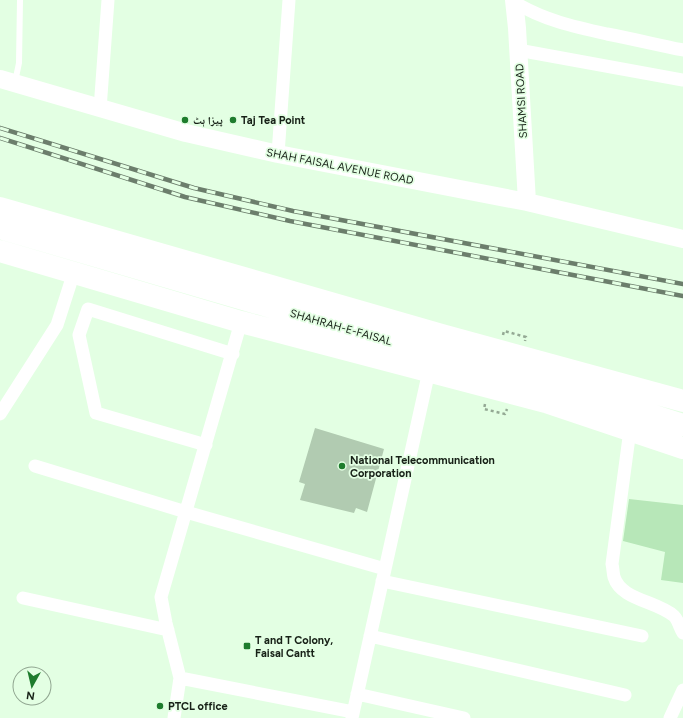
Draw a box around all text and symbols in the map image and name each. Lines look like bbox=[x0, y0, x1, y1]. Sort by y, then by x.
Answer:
street label: SHAMSI ROAD bbox=[513, 63, 530, 139]
place label: پیزا ہٹ bbox=[193, 114, 223, 127]
place label: Taj Tea Point bbox=[241, 114, 306, 127]
marker: پیزا ہٹ bbox=[180, 115, 190, 125]
marker: Taj Tea Point bbox=[228, 115, 238, 125]
street label: SHAH FAISAL AVENUE ROAD bbox=[265, 146, 415, 187]
street label: SHAHRAH-E-FAISAL bbox=[288, 307, 394, 348]
place label: National Telecommunication Corporation bbox=[350, 454, 495, 480]
marker: National Telecommunication Corporation bbox=[337, 461, 347, 471]
place label: T and T Colony, Faisal Cantt bbox=[255, 634, 333, 660]
marker: T and T Colony, Faisal Cantt bbox=[242, 641, 252, 651]
north arrow bbox=[12, 666, 52, 706]
text: N bbox=[26, 688, 36, 702]
place label: PTCL office bbox=[168, 700, 228, 713]
marker: PTCL office bbox=[155, 701, 165, 711]

